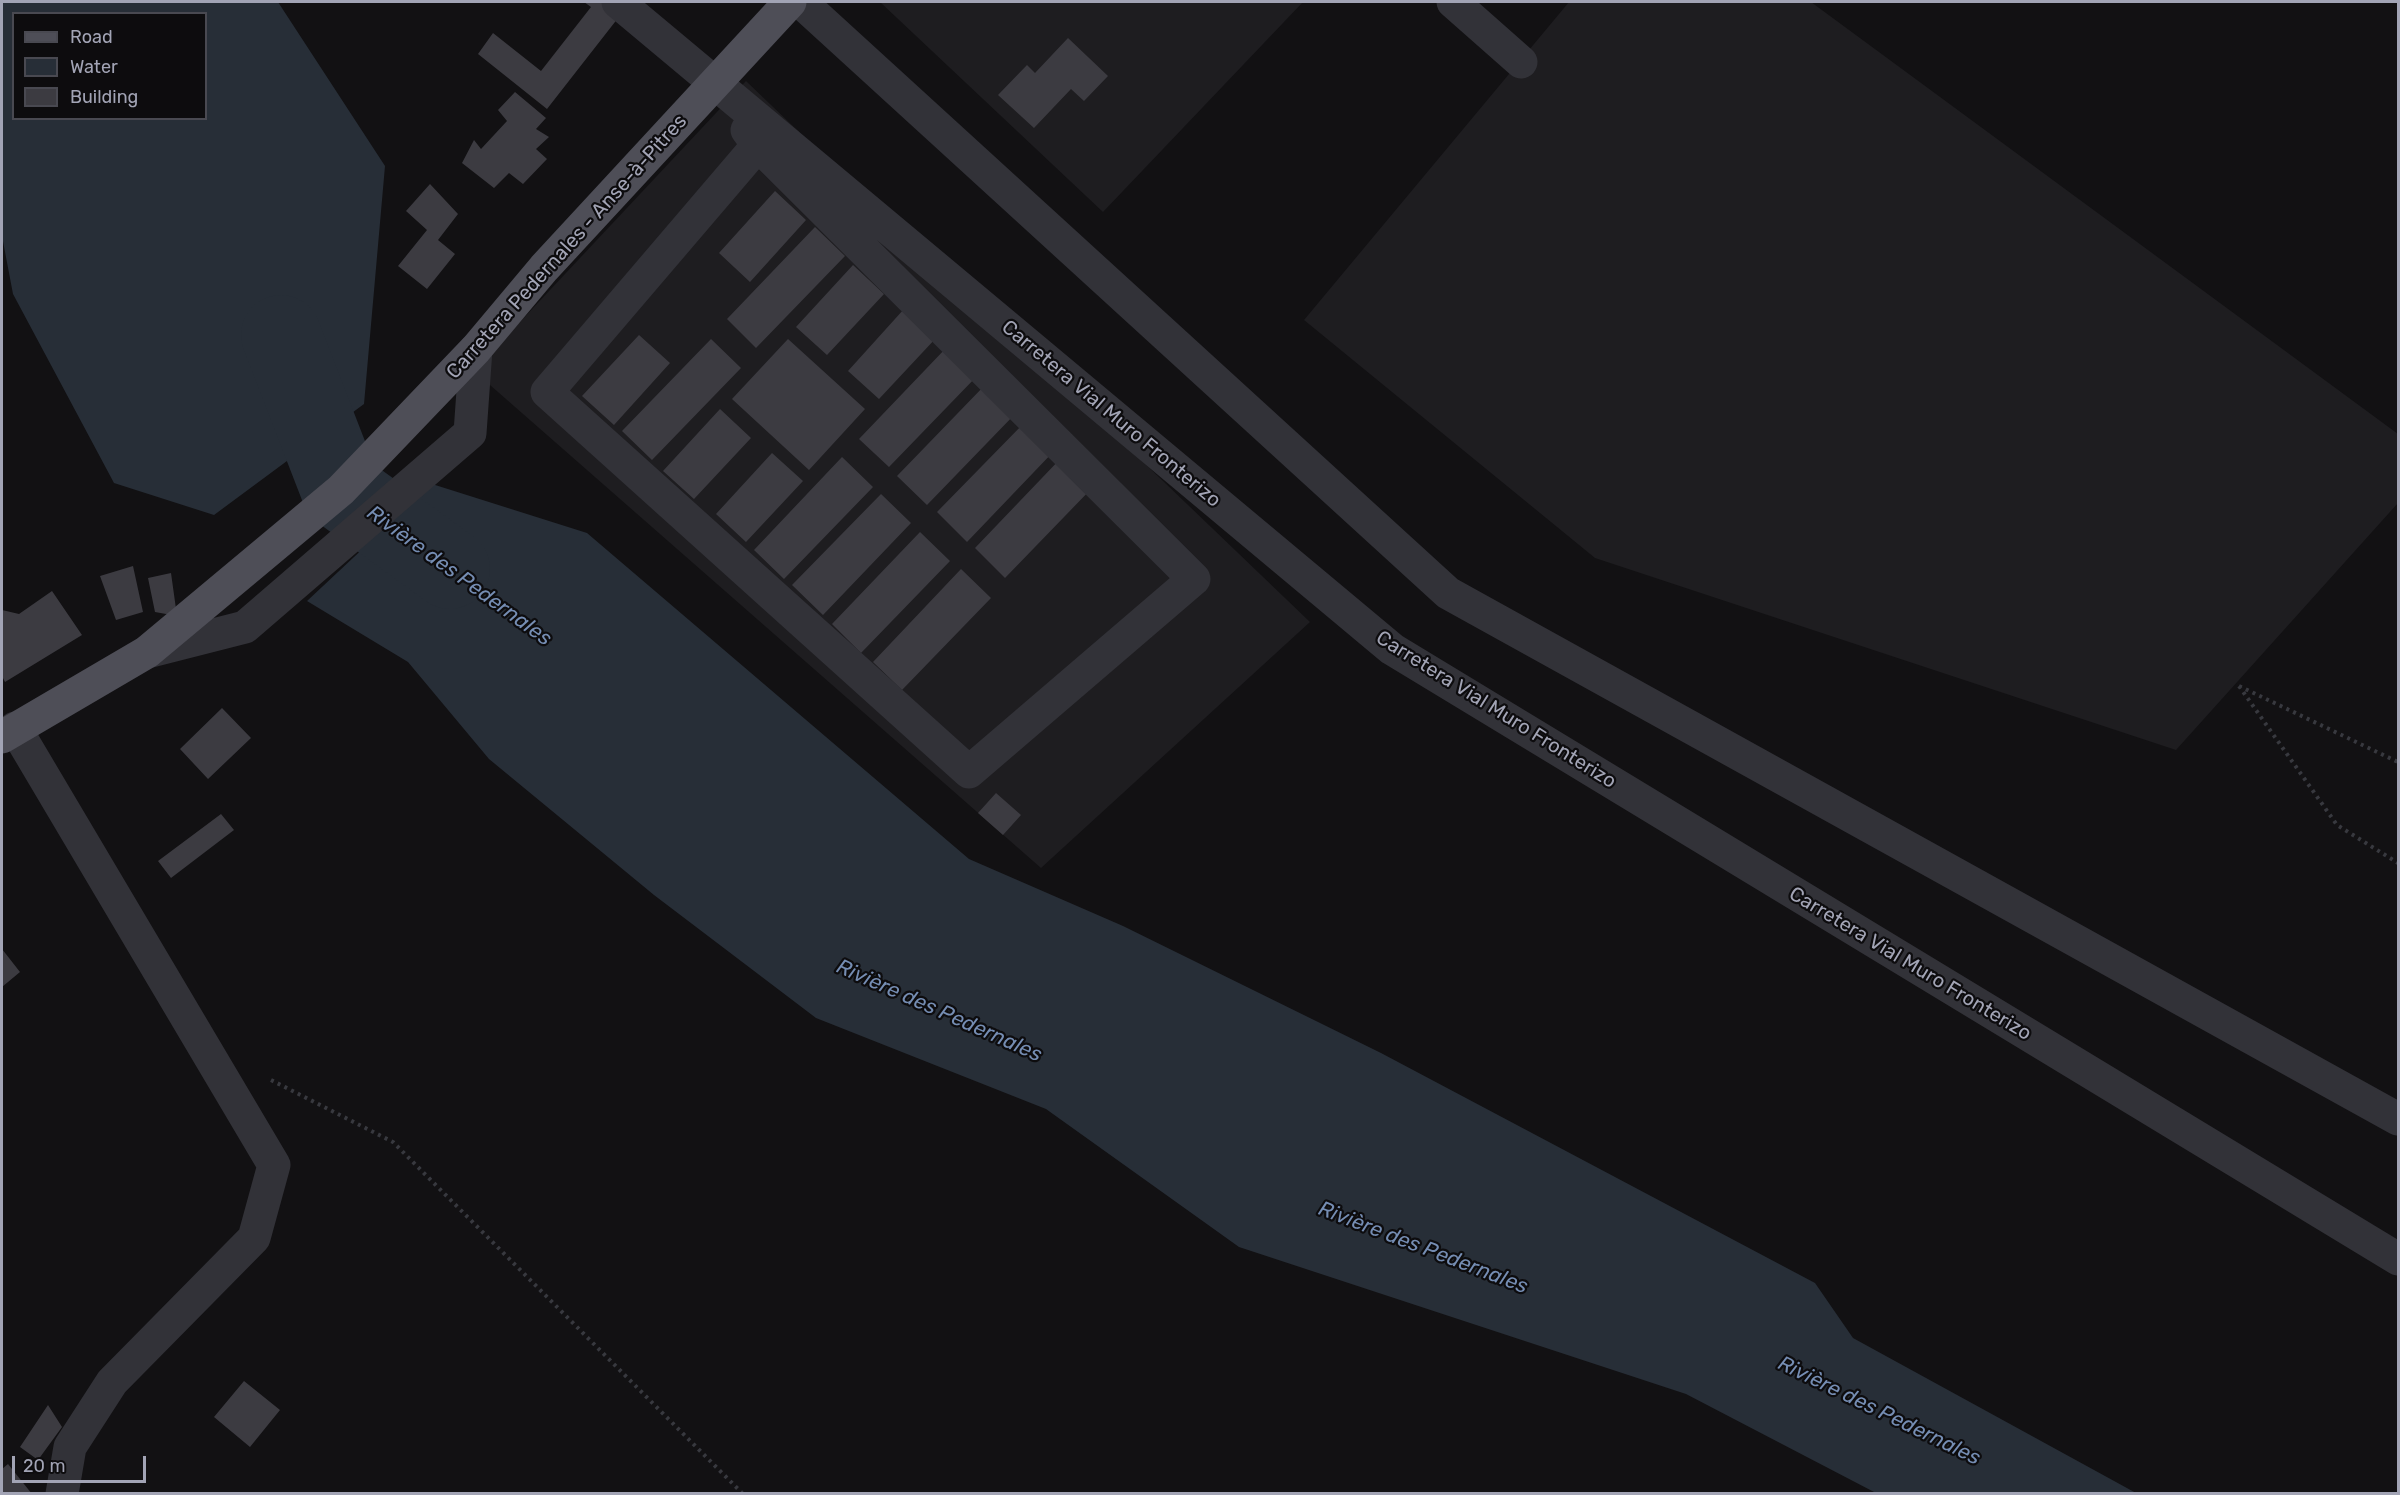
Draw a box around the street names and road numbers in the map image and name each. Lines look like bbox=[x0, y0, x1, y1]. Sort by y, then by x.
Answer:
street label: Carretera Pedernales - Anse-à-Pitres bbox=[442, 110, 692, 384]
street label: Carretera Vial Muro Fronterizo bbox=[997, 315, 1225, 513]
street label: Carretera Vial Muro Fronterizo bbox=[1372, 626, 1620, 794]
street label: Carretera Vial Muro Fronterizo bbox=[1784, 882, 2036, 1046]

